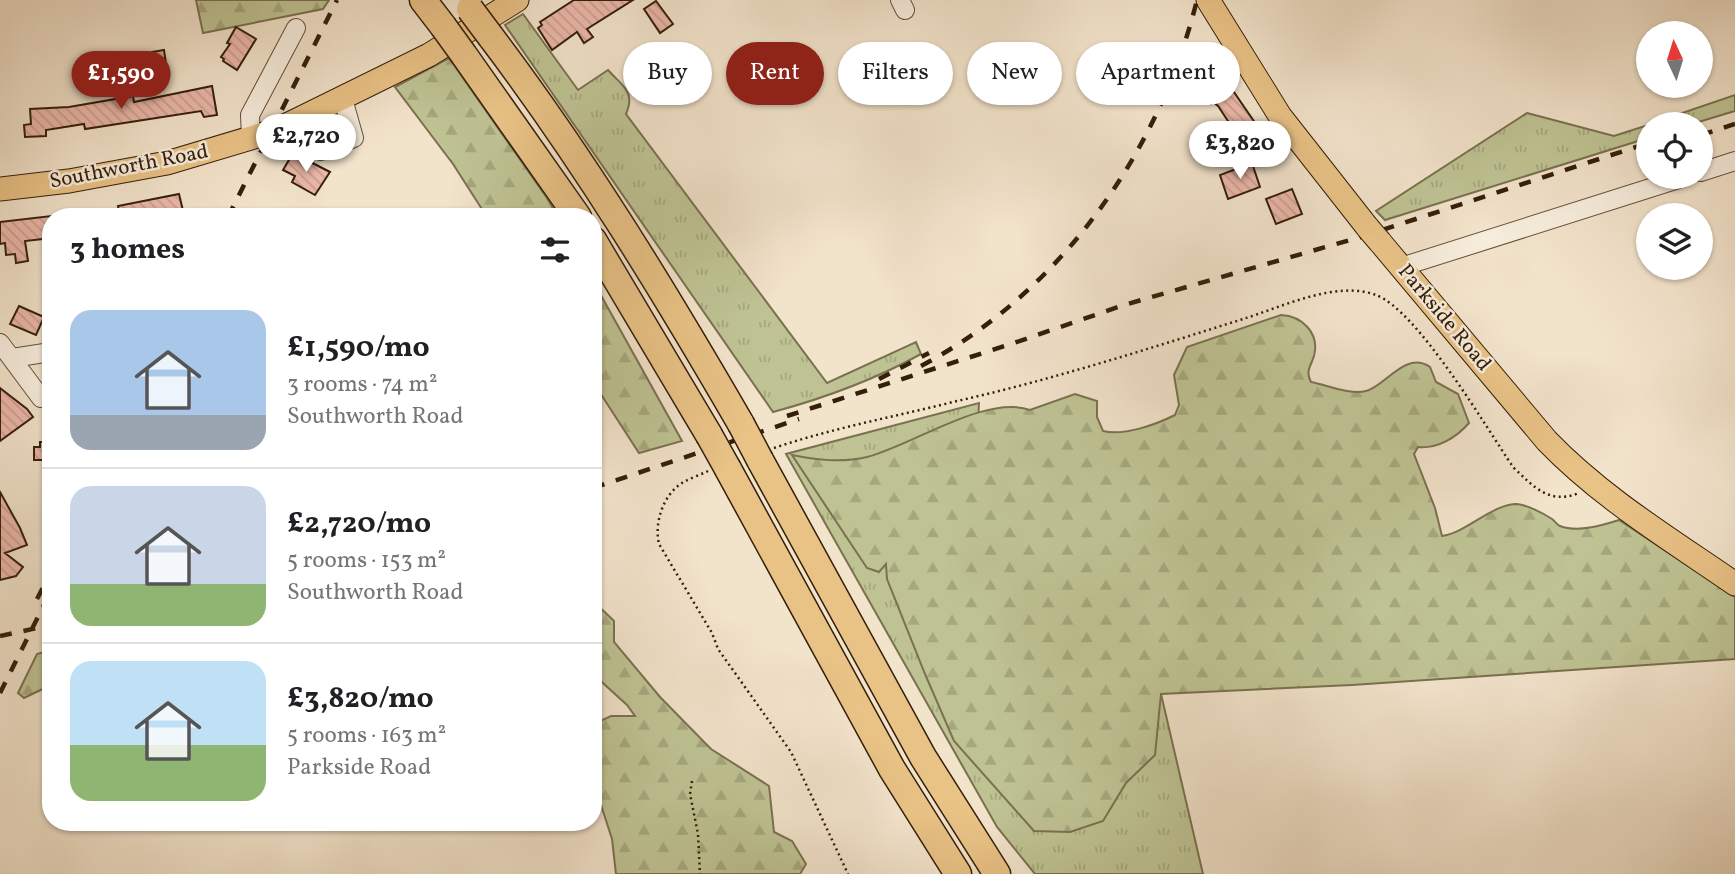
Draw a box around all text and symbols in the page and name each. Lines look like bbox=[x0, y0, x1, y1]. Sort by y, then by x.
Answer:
north arrow bbox=[1636, 21, 1713, 98]
map controls bbox=[1636, 21, 1713, 280]
chip: Buy bbox=[623, 42, 712, 105]
chip: Rent bbox=[726, 42, 824, 105]
chip: Filters bbox=[838, 42, 953, 105]
chip: New bbox=[967, 42, 1062, 105]
chip: Apartment bbox=[1076, 42, 1240, 105]
pin: £1,590 bbox=[64, 52, 178, 111]
text: £1,590 bbox=[88, 58, 154, 90]
button: locate bbox=[1636, 112, 1713, 189]
pin: £2,720 bbox=[249, 114, 363, 174]
text: £2,720 bbox=[272, 121, 340, 153]
pin: £3,820 bbox=[1183, 122, 1297, 181]
text: £3,820 bbox=[1205, 128, 1275, 160]
street label: Southworth Road bbox=[47, 137, 211, 197]
button: layers bbox=[1636, 203, 1713, 280]
text: 3 homes bbox=[70, 229, 185, 271]
icon: filters bbox=[536, 231, 574, 269]
street label: Parkside Road bbox=[1391, 258, 1497, 378]
text: £1,590/mo bbox=[287, 327, 430, 369]
icon: home bbox=[126, 338, 210, 422]
text: 3 rooms · 74 m² bbox=[287, 369, 437, 401]
text: Southworth Road bbox=[287, 401, 464, 433]
text: £2,720/mo bbox=[287, 503, 431, 545]
icon: home bbox=[126, 514, 210, 598]
text: 5 rooms · 153 m² bbox=[287, 545, 446, 577]
text: Southworth Road bbox=[287, 577, 464, 609]
text: £3,820/mo bbox=[287, 678, 434, 720]
icon: home bbox=[126, 689, 210, 773]
text: 5 rooms · 163 m² bbox=[287, 720, 446, 752]
text: Parkside Road bbox=[287, 752, 431, 784]

